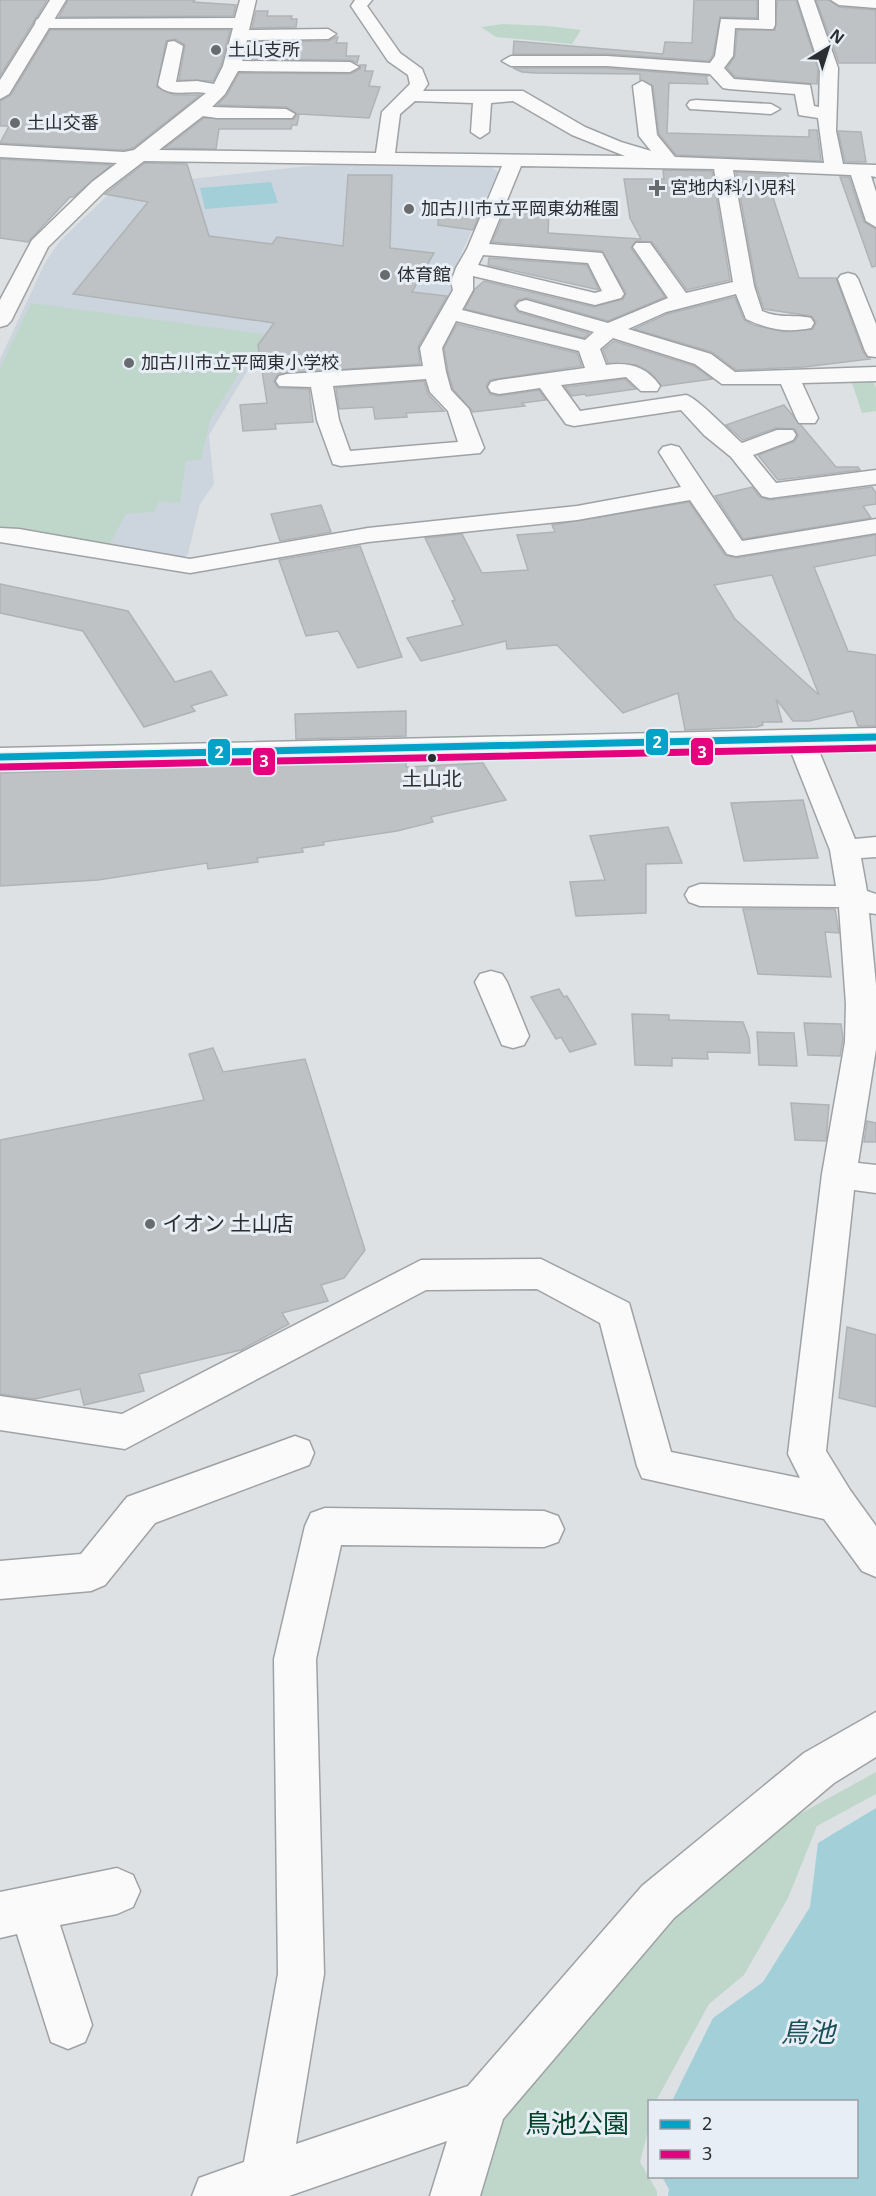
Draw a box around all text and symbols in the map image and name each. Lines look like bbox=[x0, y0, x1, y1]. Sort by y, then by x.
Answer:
north arrow bbox=[798, 18, 858, 78]
text: N bbox=[825, 24, 849, 49]
place label: 土山支所 bbox=[228, 37, 300, 61]
marker: 土山支所 bbox=[209, 43, 223, 57]
place label: 土山交番 bbox=[27, 110, 99, 134]
marker: 土山交番 bbox=[8, 116, 22, 130]
place label: 宮地内科小児科 bbox=[670, 175, 796, 199]
marker: 宮地内科小児科 bbox=[648, 179, 666, 197]
place label: 加古川市立平岡東幼稚園 bbox=[421, 196, 619, 220]
marker: 加古川市立平岡東幼稚園 bbox=[402, 202, 416, 216]
place label: 体育館 bbox=[397, 262, 451, 286]
marker: 体育館 bbox=[378, 268, 392, 282]
place label: 加古川市立平岡東小学校 bbox=[141, 350, 339, 374]
marker: 加古川市立平岡東小学校 bbox=[122, 356, 136, 370]
line badge: 2 bbox=[645, 728, 669, 756]
text: 2 bbox=[652, 731, 662, 753]
line badge: 3 bbox=[690, 737, 714, 766]
line badge: 2 bbox=[207, 738, 231, 766]
text: 2 bbox=[214, 741, 224, 763]
text: 3 bbox=[697, 741, 707, 763]
line badge: 3 bbox=[252, 747, 276, 776]
text: 3 bbox=[259, 750, 269, 772]
marker: 土山北 bbox=[426, 752, 438, 764]
place label: 土山北 bbox=[402, 765, 462, 792]
place label: イオン 土山店 bbox=[162, 1209, 293, 1237]
marker: イオン 土山店 bbox=[143, 1217, 157, 1231]
water label: 鳥池 bbox=[781, 2013, 838, 2050]
legend bbox=[648, 2100, 858, 2178]
park label: 鳥池公園 bbox=[525, 2105, 629, 2141]
text: 2 bbox=[702, 2111, 712, 2135]
text: 3 bbox=[702, 2141, 712, 2165]

